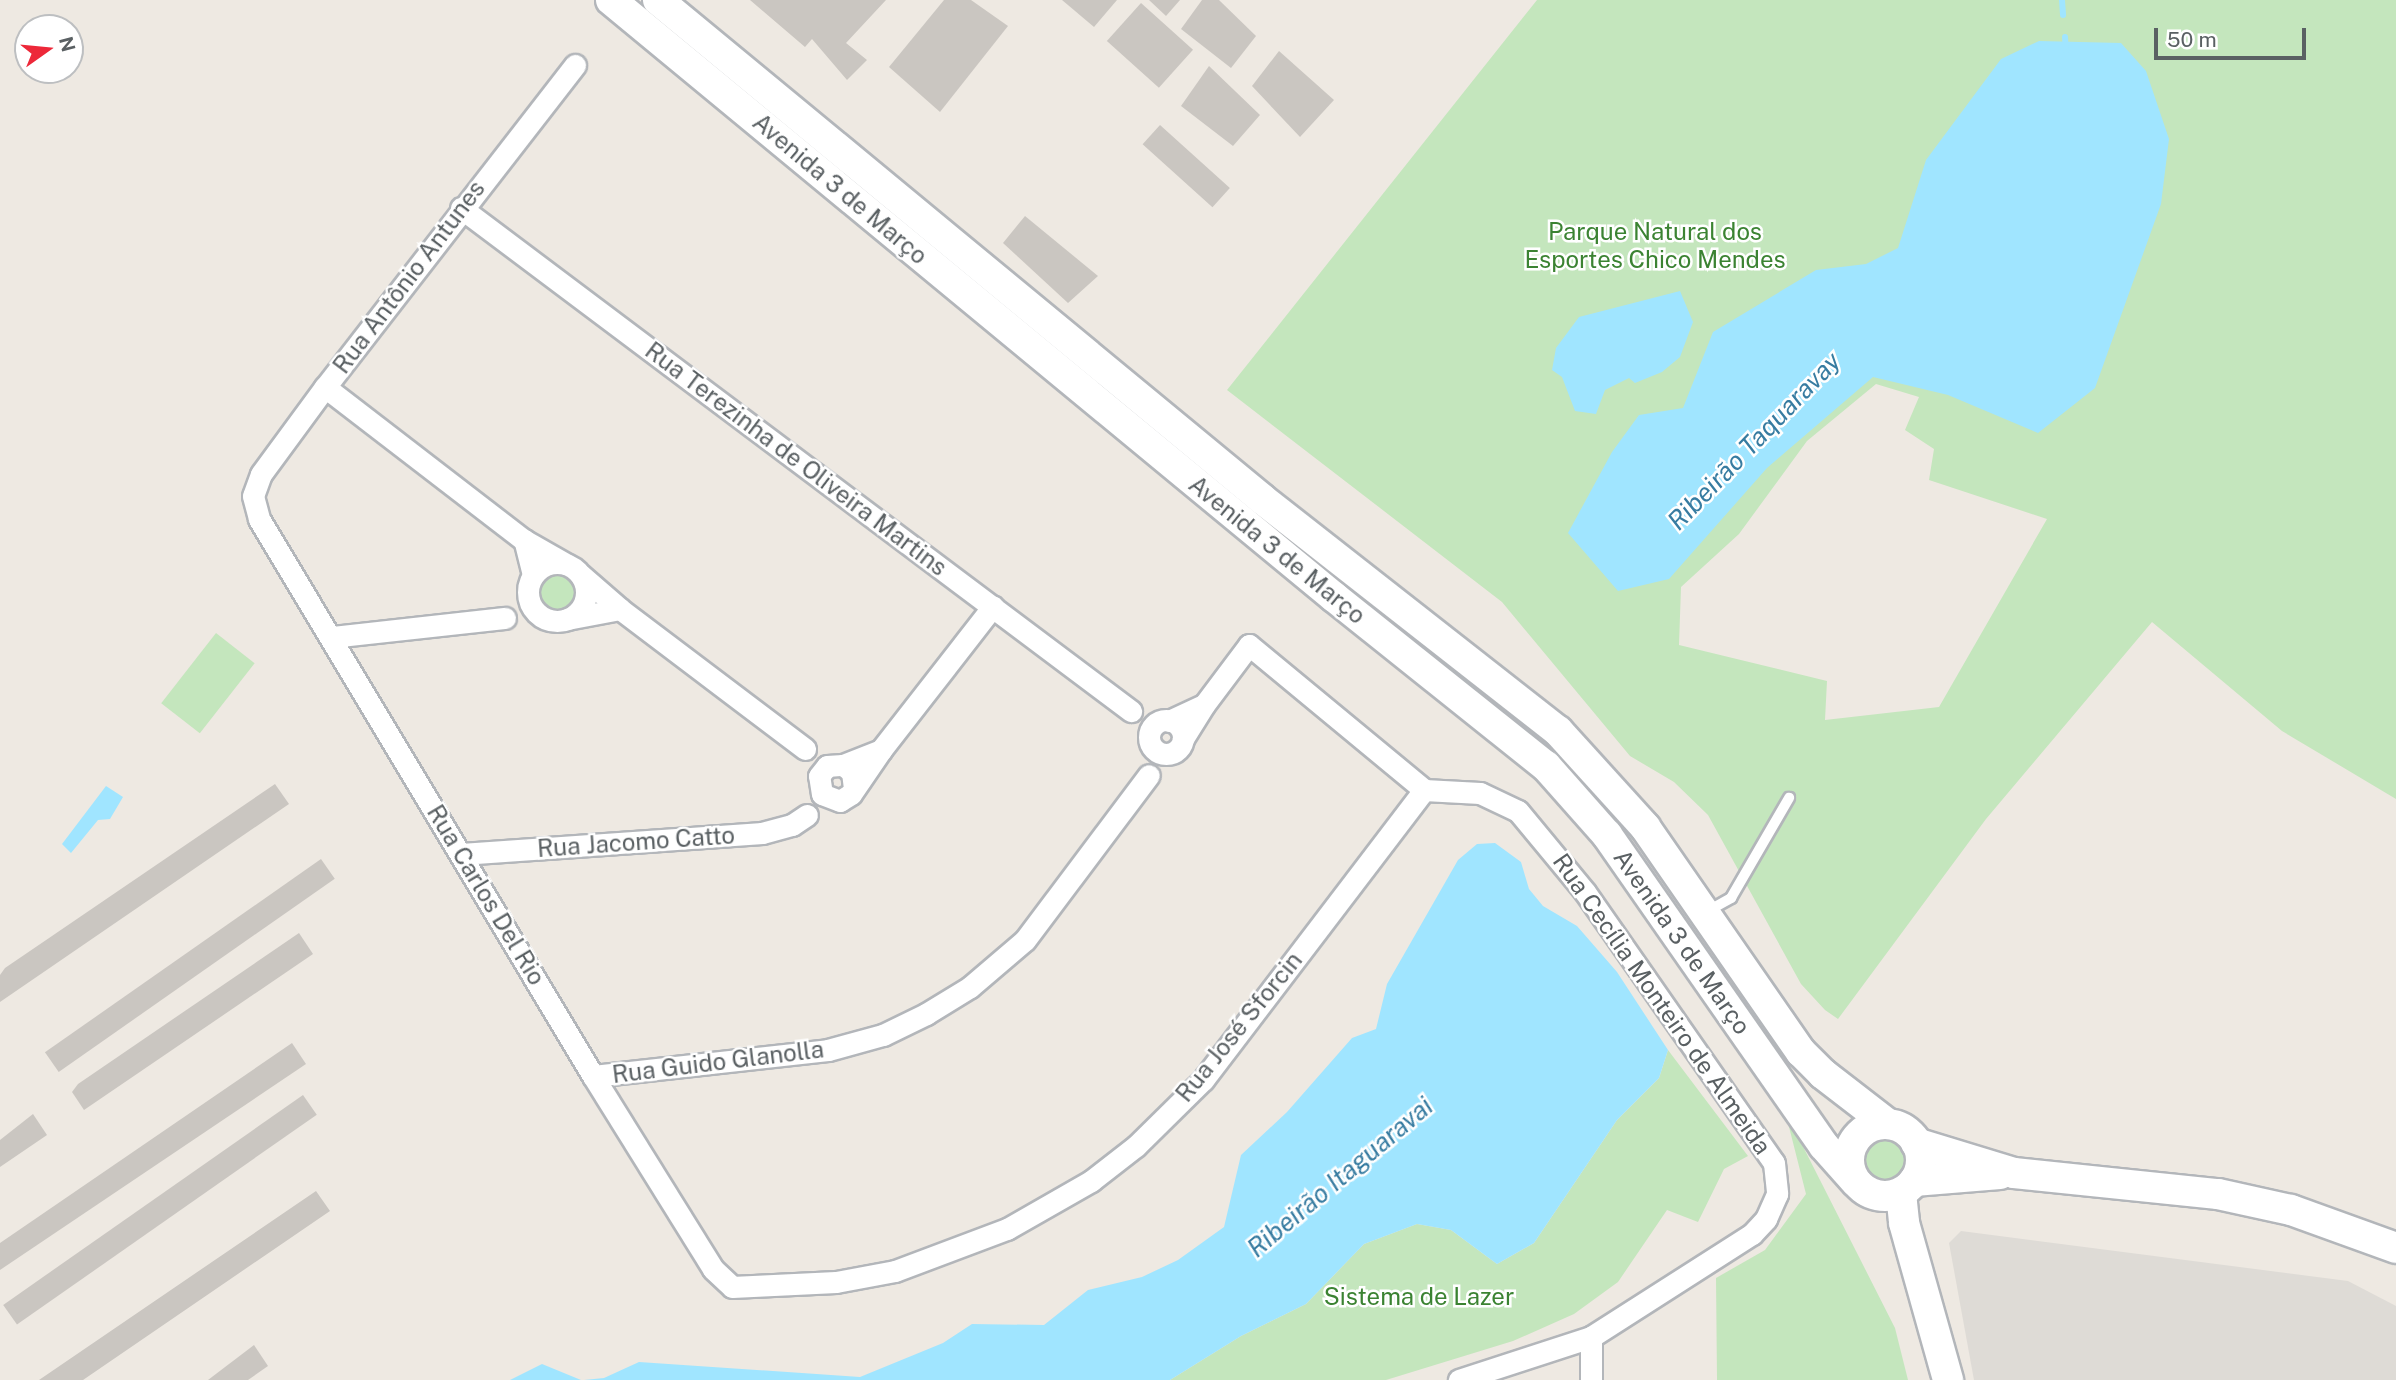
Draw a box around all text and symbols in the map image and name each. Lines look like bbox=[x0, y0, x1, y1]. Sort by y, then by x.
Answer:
north arrow bbox=[14, 14, 84, 84]
scale bar bbox=[2158, 14, 2310, 58]
text: 50 m bbox=[2167, 27, 2217, 52]
text: N bbox=[55, 34, 80, 54]
street label: Avenida 3 de Março bbox=[747, 108, 933, 270]
street label: Rua Antônio Antunes bbox=[327, 175, 491, 379]
park label: Parque Natural dos Esportes Chico Mendes bbox=[1524, 218, 1786, 274]
street label: Rua Terezinha de Oliveira Martins bbox=[639, 336, 953, 582]
water label: Ribeirão Taquaravay bbox=[1661, 346, 1847, 536]
street label: Avenida 3 de Março bbox=[1183, 470, 1371, 630]
street label: Rua Carlos Del Rio bbox=[421, 800, 551, 990]
street label: Rua Jacomo Catto bbox=[536, 821, 736, 863]
street label: Avenida 3 de Março bbox=[1607, 844, 1757, 1040]
street label: Rua Cecília Monteiro de Almeida bbox=[1547, 848, 1777, 1160]
street label: Rua José Sforcin bbox=[1170, 946, 1308, 1108]
street label: Rua Guido Glanolla bbox=[610, 1035, 826, 1089]
water label: Ribeirão Itaguaravai bbox=[1241, 1090, 1439, 1264]
park label: Sistema de Lazer bbox=[1323, 1283, 1515, 1311]

